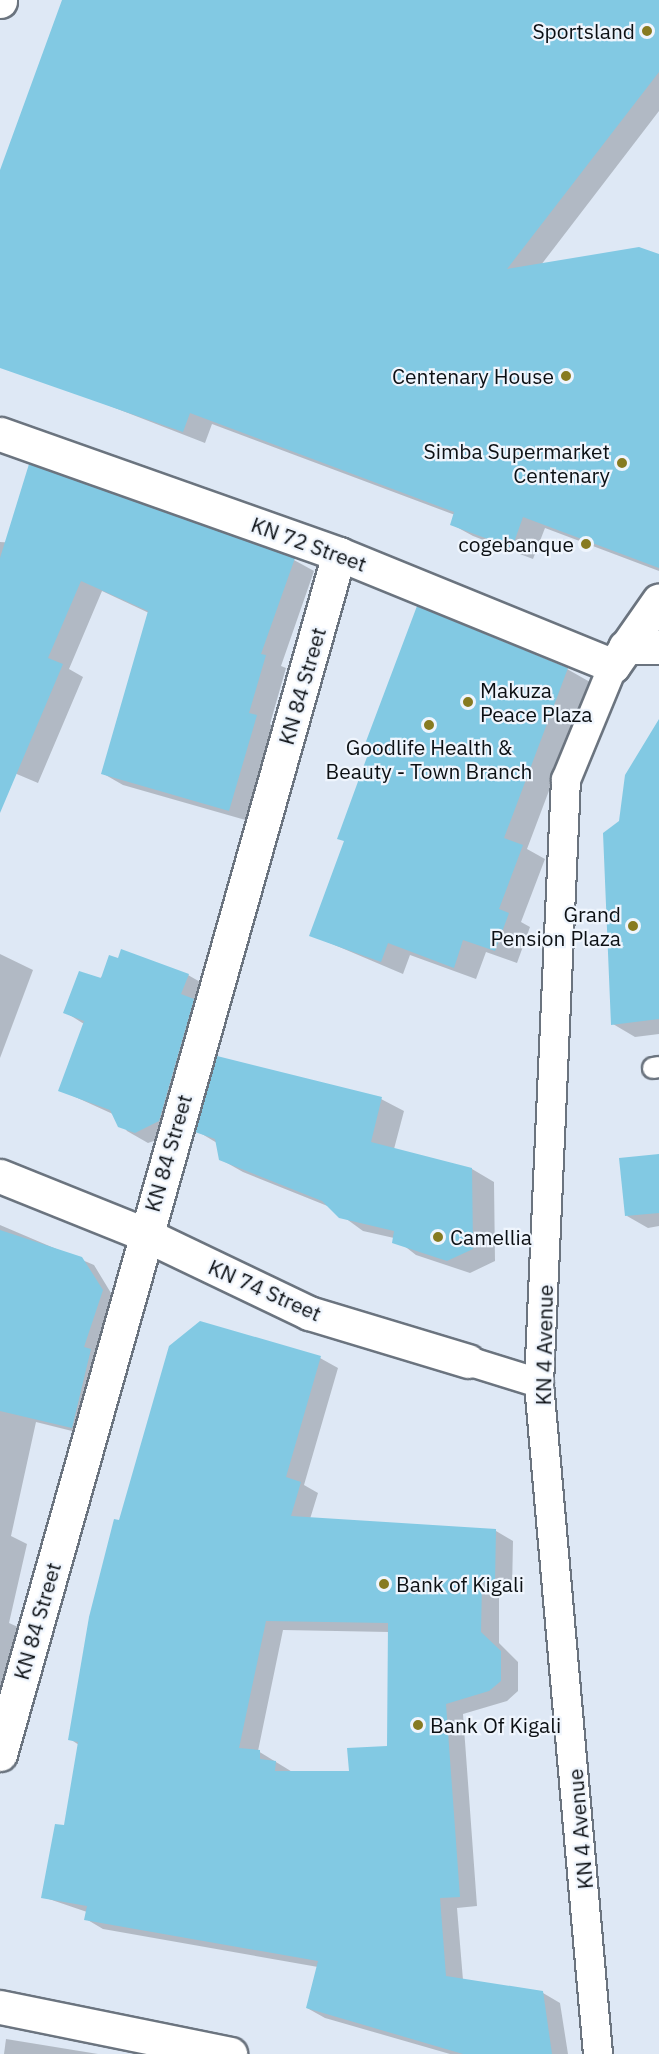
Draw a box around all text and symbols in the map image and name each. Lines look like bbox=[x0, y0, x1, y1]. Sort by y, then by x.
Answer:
place label: Sportsland bbox=[532, 18, 635, 44]
marker: Sportsland bbox=[640, 24, 654, 38]
place label: Centenary House bbox=[392, 363, 554, 389]
marker: Centenary House bbox=[559, 369, 573, 383]
place label: Simba Supermarket Centenary bbox=[423, 438, 610, 488]
marker: Simba Supermarket Centenary bbox=[615, 456, 629, 470]
street label: KN 72 Street bbox=[248, 511, 370, 577]
place label: cogebanque bbox=[458, 531, 574, 557]
marker: cogebanque bbox=[579, 537, 593, 551]
street label: KN 84 Street bbox=[273, 624, 331, 748]
place label: Makuza Peace Plaza bbox=[480, 677, 593, 727]
marker: Makuza Peace Plaza bbox=[461, 695, 475, 709]
marker: Goodlife Health & Beauty - Town Branch bbox=[422, 718, 436, 732]
place label: Goodlife Health & Beauty - Town Branch bbox=[326, 734, 532, 784]
place label: Grand Pension Plaza bbox=[491, 901, 621, 951]
marker: Grand Pension Plaza bbox=[626, 919, 640, 933]
street label: KN 84 Street bbox=[139, 1091, 197, 1215]
place label: Camellia bbox=[450, 1224, 532, 1250]
marker: Camellia bbox=[431, 1230, 445, 1244]
street label: KN 74 Street bbox=[205, 1254, 325, 1326]
street label: KN 4 Avenue bbox=[530, 1284, 558, 1406]
street label: KN 84 Street bbox=[8, 1559, 66, 1683]
place label: Bank of Kigali bbox=[396, 1571, 524, 1597]
marker: Bank of Kigali bbox=[377, 1577, 391, 1591]
place label: Bank Of Kigali bbox=[430, 1712, 561, 1738]
marker: Bank Of Kigali bbox=[411, 1718, 425, 1732]
street label: KN 4 Avenue bbox=[562, 1768, 598, 1890]

